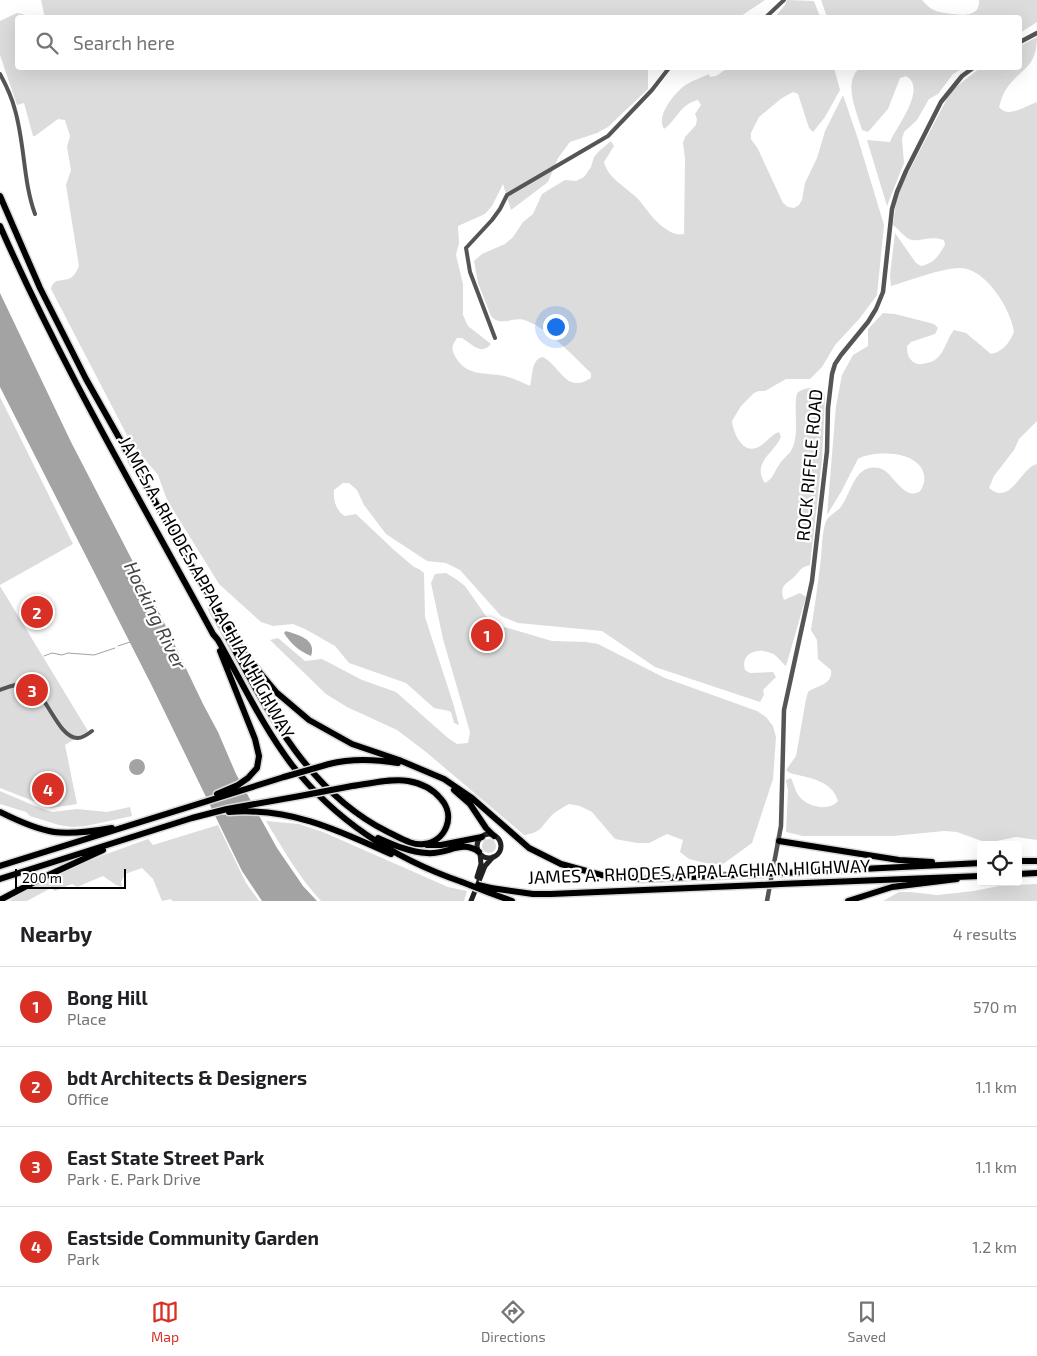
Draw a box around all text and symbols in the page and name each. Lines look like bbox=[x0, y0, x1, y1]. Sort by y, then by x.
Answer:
search box bbox=[15, 15, 1022, 70]
icon: search bbox=[33, 29, 61, 57]
text: Search here bbox=[73, 31, 175, 54]
your location bbox=[543, 314, 569, 340]
street label: ROCK RIFFLE ROAD bbox=[791, 388, 827, 542]
street label: JAMES A. RHODES APPALACHIAN HIGHWAY bbox=[114, 432, 300, 743]
water label: Hocking River bbox=[120, 557, 192, 673]
pin: 2 bbox=[21, 593, 53, 631]
pin: 1 bbox=[471, 616, 503, 654]
pin: 3 bbox=[16, 671, 48, 709]
pin: 4 bbox=[32, 770, 64, 808]
map controls bbox=[977, 841, 1022, 886]
button: locate bbox=[977, 841, 1022, 886]
street label: JAMES A. RHODES APPALACHIAN HIGHWAY bbox=[527, 854, 871, 888]
scale bar bbox=[15, 866, 126, 889]
text: 200 m bbox=[22, 869, 62, 886]
text: Nearby bbox=[20, 921, 92, 946]
text: 4 results bbox=[953, 924, 1017, 943]
text: Bong Hill bbox=[67, 986, 148, 1009]
text: 1 bbox=[33, 997, 39, 1016]
text: 570 m bbox=[973, 997, 1017, 1016]
text: Place bbox=[67, 1009, 106, 1028]
text: bdt Architects & Designers bbox=[67, 1066, 307, 1089]
text: 2 bbox=[31, 1077, 41, 1096]
text: 1.1 km bbox=[976, 1077, 1017, 1096]
text: Office bbox=[67, 1089, 109, 1108]
text: East State Street Park bbox=[67, 1146, 264, 1169]
text: 3 bbox=[31, 1157, 41, 1176]
text: 1.1 km bbox=[976, 1157, 1017, 1176]
text: Park · E. Park Drive bbox=[67, 1169, 201, 1188]
text: Eastside Community Garden bbox=[67, 1226, 319, 1249]
text: 4 bbox=[31, 1237, 41, 1256]
text: 1.2 km bbox=[972, 1237, 1017, 1256]
text: Park bbox=[67, 1249, 100, 1268]
tab: Map bbox=[151, 1298, 179, 1345]
tab: Directions bbox=[481, 1298, 546, 1345]
tab: Saved bbox=[848, 1298, 886, 1345]

